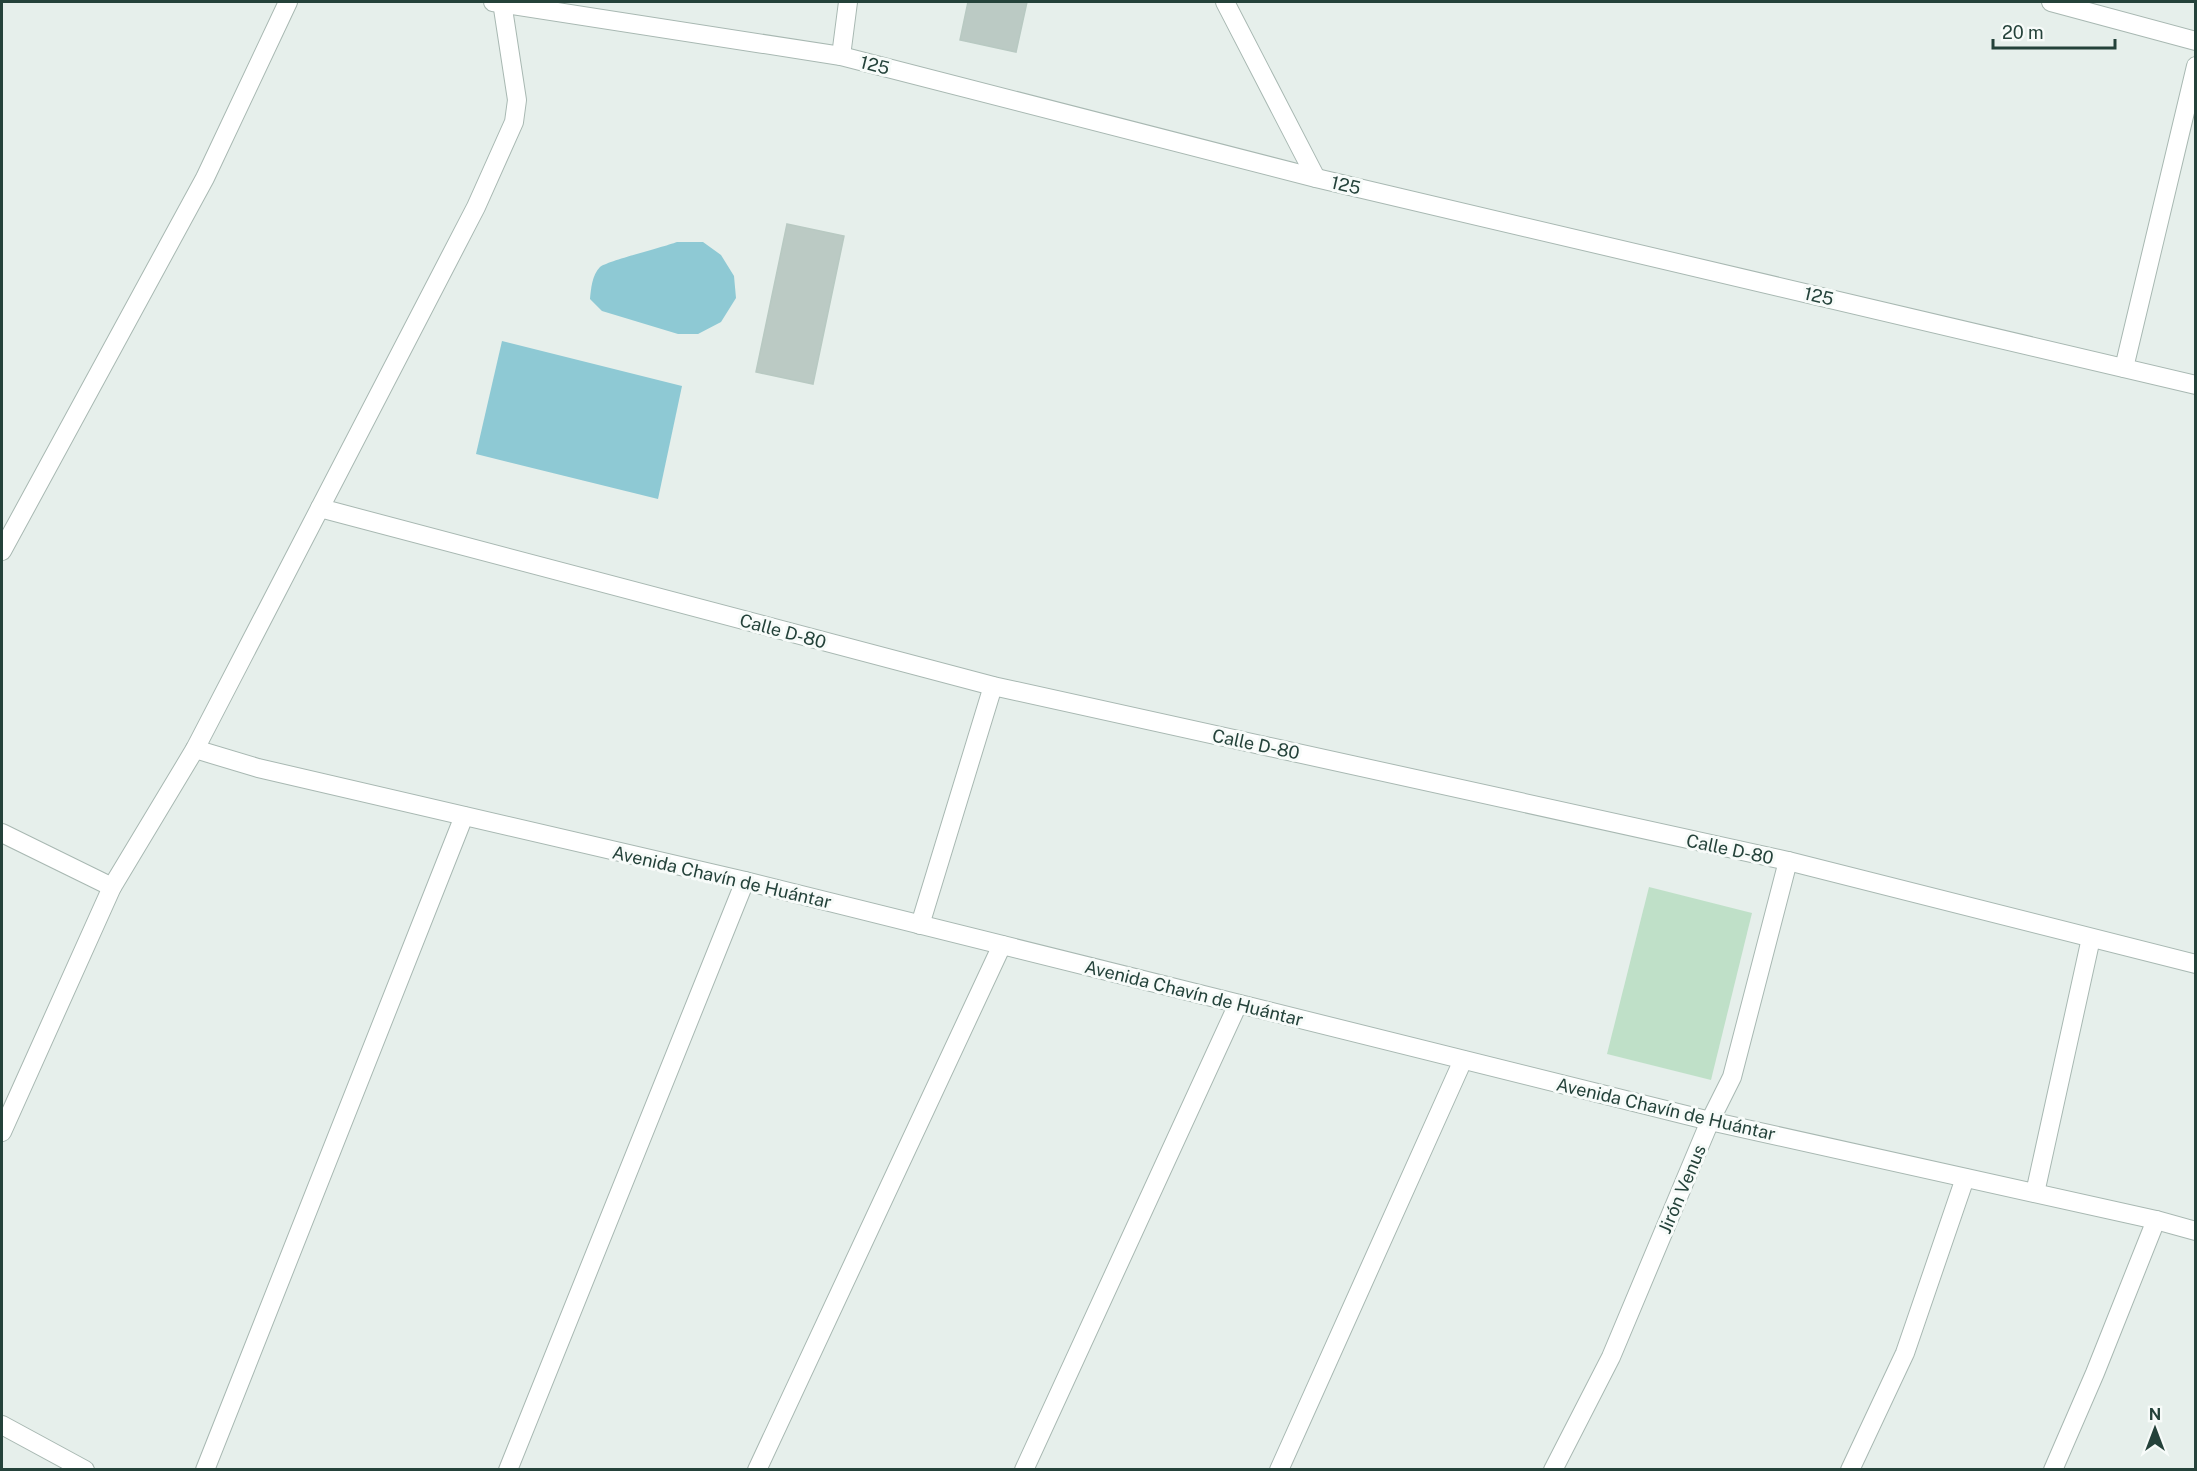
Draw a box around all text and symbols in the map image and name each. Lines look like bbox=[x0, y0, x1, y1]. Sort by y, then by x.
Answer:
scale bar bbox=[1993, 12, 2114, 50]
text: 20 m bbox=[2002, 22, 2044, 43]
street label: 125 bbox=[858, 51, 892, 79]
street label: 125 bbox=[1329, 171, 1363, 199]
street label: 125 bbox=[1802, 282, 1836, 310]
street label: Calle D-80 bbox=[737, 609, 829, 653]
street label: Calle D-80 bbox=[1210, 725, 1302, 763]
street label: Calle D-80 bbox=[1684, 830, 1776, 868]
street label: Avenida Chavín de Huántar bbox=[610, 842, 834, 912]
street label: Avenida Chavín de Huántar bbox=[1083, 956, 1305, 1030]
street label: Avenida Chavín de Huántar bbox=[1554, 1074, 1778, 1144]
street label: Jirón Venus bbox=[1654, 1141, 1710, 1237]
north arrow bbox=[2125, 1399, 2185, 1459]
text: N bbox=[2149, 1405, 2161, 1424]

